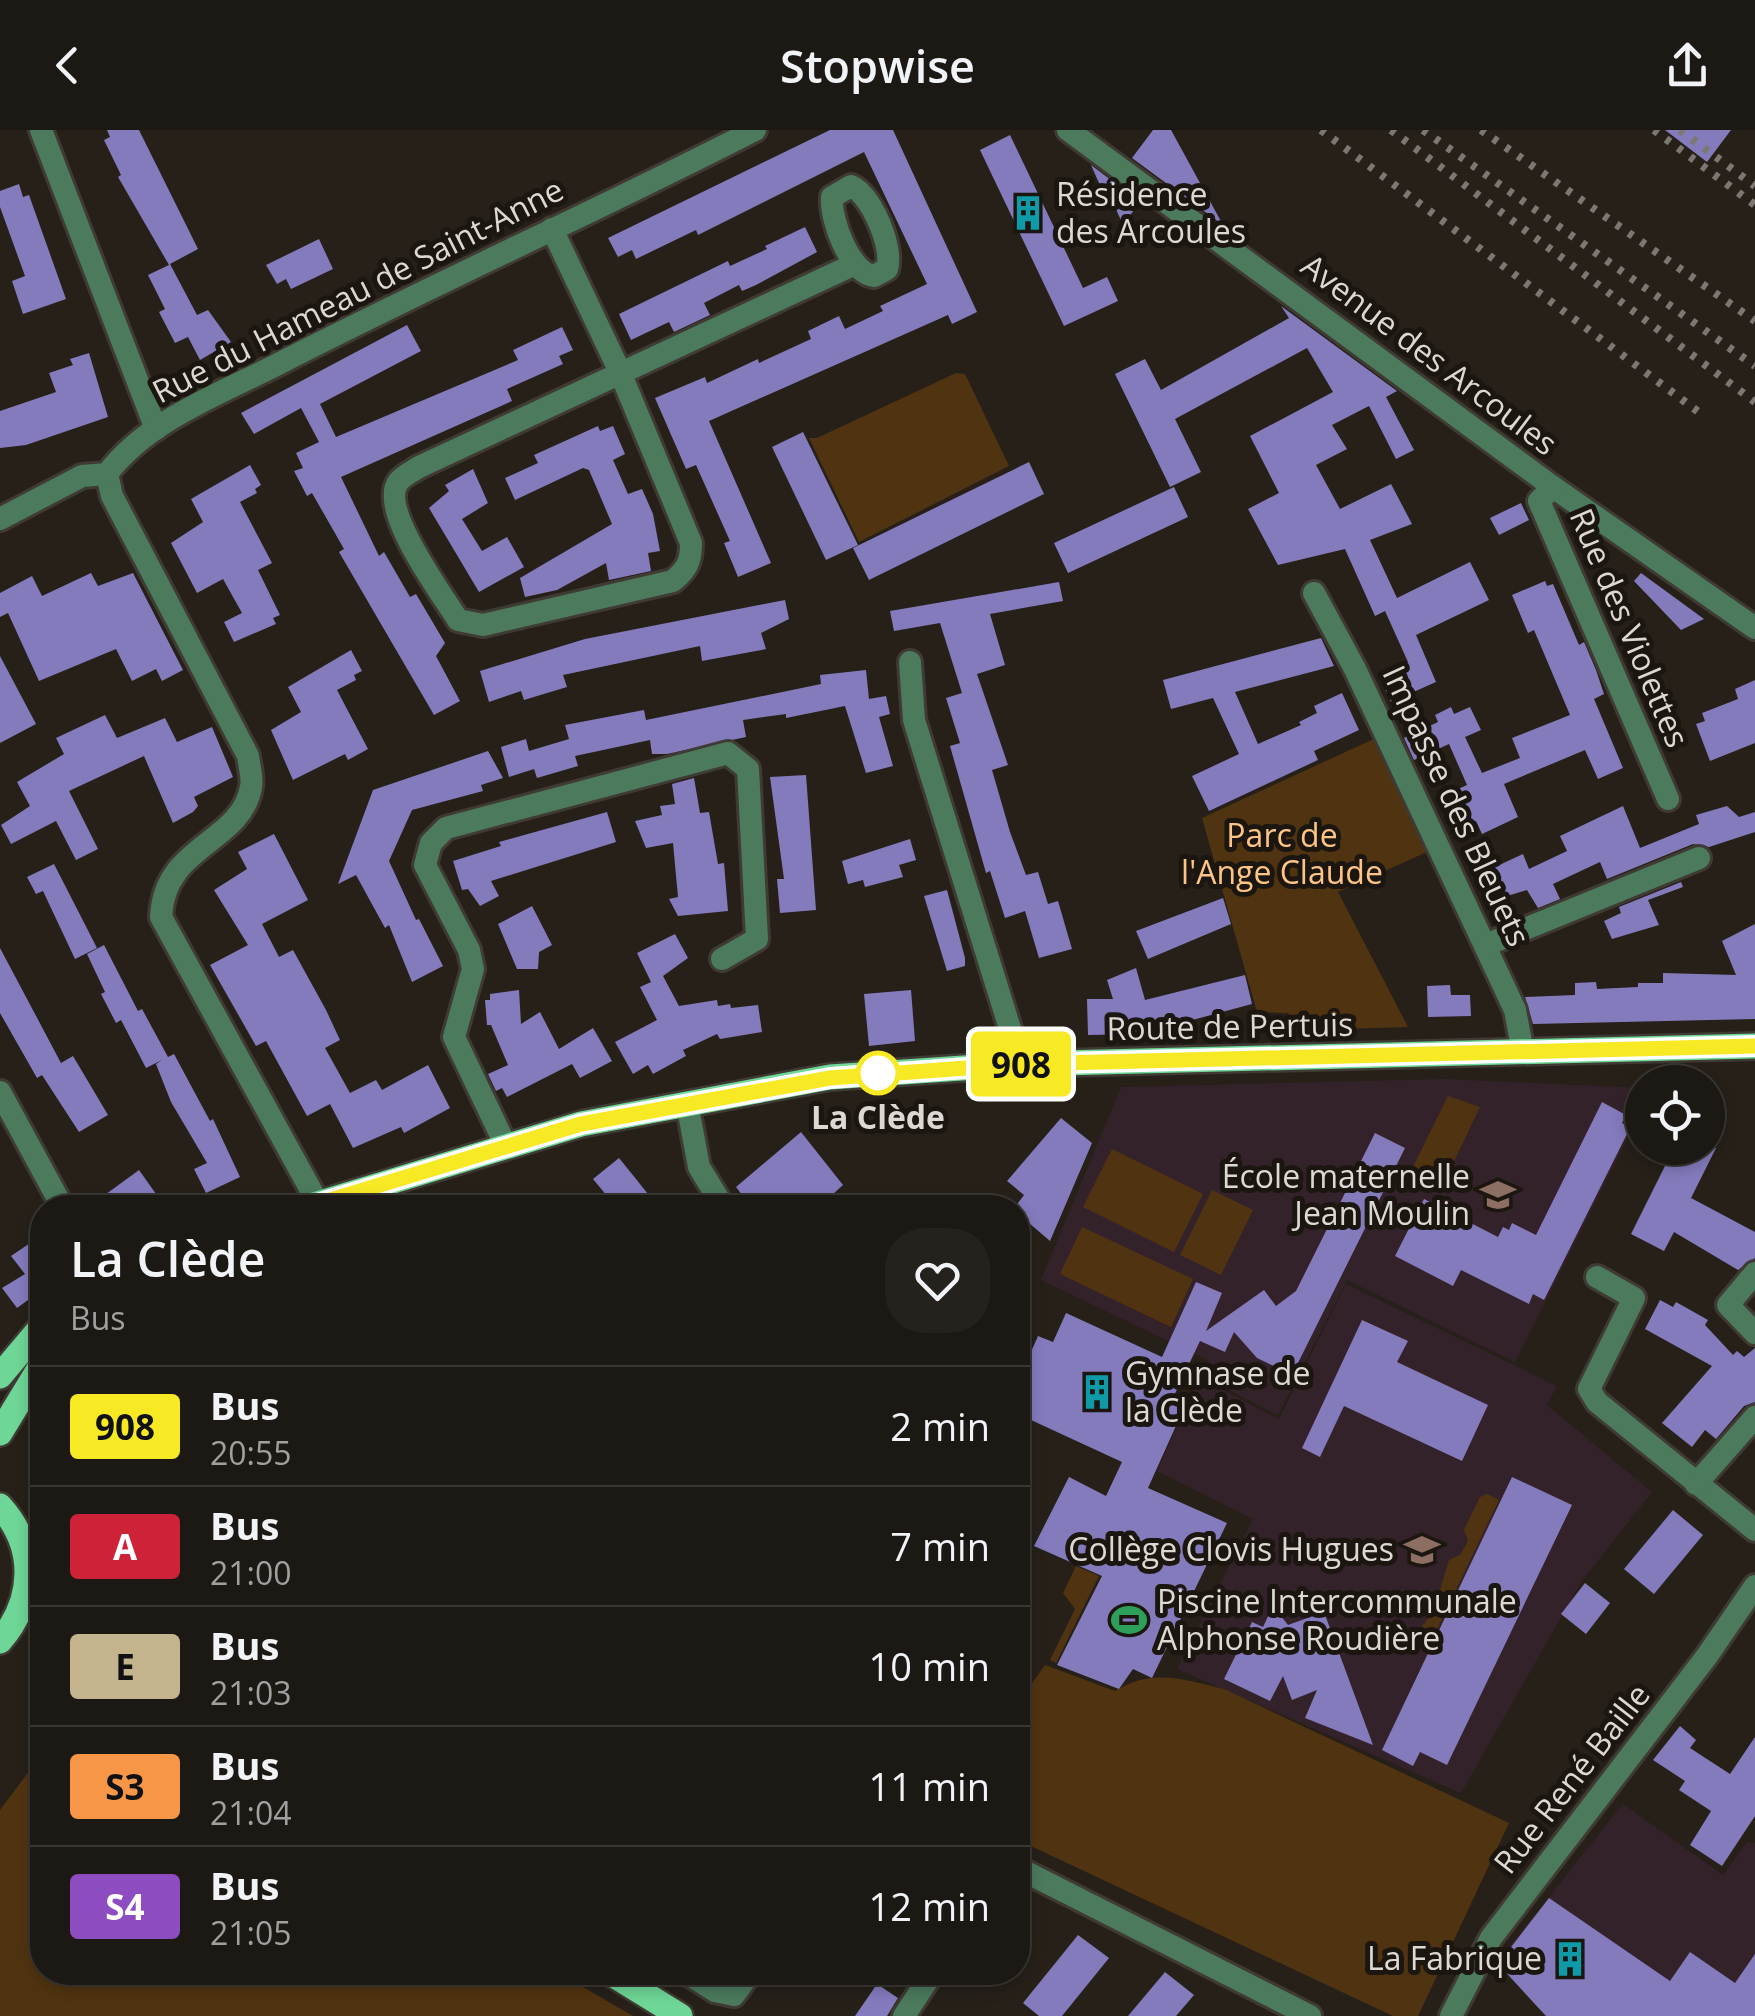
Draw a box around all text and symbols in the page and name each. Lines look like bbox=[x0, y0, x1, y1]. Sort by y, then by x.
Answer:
text: Stopwise bbox=[780, 35, 975, 96]
icon: back bbox=[40, 38, 95, 93]
icon: share bbox=[1660, 38, 1715, 93]
street label: Rue du Hameau de Saint-Anne bbox=[144, 167, 570, 412]
place label: Résidence des Arcoules bbox=[1056, 172, 1246, 252]
building icon: Résidence des Arcoules bbox=[1009, 194, 1047, 232]
street label: Avenue des Arcoules bbox=[1293, 243, 1566, 464]
street label: Rue des Violettes bbox=[1561, 502, 1700, 753]
street label: Impasse des Bleuets bbox=[1373, 658, 1541, 953]
park label: Parc de l'Ange Claude bbox=[1181, 813, 1383, 893]
street label: Route de Pertuis bbox=[1106, 1002, 1354, 1049]
line badge: 908 bbox=[964, 1032, 1078, 1096]
text: 908 bbox=[991, 1041, 1051, 1088]
marker: La Clède bbox=[857, 1052, 899, 1094]
map controls bbox=[1625, 1065, 1725, 1165]
button: locate bbox=[1625, 1065, 1725, 1165]
place label: La Clède bbox=[811, 1095, 945, 1138]
place label: École maternelle Jean Moulin bbox=[1222, 1154, 1470, 1234]
school or university icon: École maternelle Jean Moulin bbox=[1479, 1176, 1517, 1214]
text: La Clède bbox=[70, 1226, 265, 1291]
button: heart bbox=[885, 1228, 990, 1333]
text: Bus bbox=[70, 1296, 126, 1339]
place label: Gymnase de la Clède bbox=[1125, 1351, 1310, 1431]
building icon: Gymnase de la Clède bbox=[1078, 1373, 1116, 1411]
text: Bus bbox=[210, 1379, 279, 1431]
text: 2 min bbox=[890, 1400, 990, 1452]
text: 908 bbox=[95, 1403, 155, 1450]
text: 20:55 bbox=[210, 1431, 292, 1474]
text: Bus bbox=[210, 1499, 279, 1551]
text: 7 min bbox=[890, 1520, 990, 1572]
text: A bbox=[113, 1523, 137, 1570]
place label: Collège Clovis Hugues bbox=[1068, 1527, 1394, 1570]
school or university icon: Collège Clovis Hugues bbox=[1403, 1531, 1441, 1569]
text: 21:00 bbox=[210, 1551, 292, 1594]
place label: Piscine Intercommunale Alphonse Roudière bbox=[1157, 1579, 1517, 1659]
sports icon: Piscine Intercommunale Alphonse Roudière bbox=[1110, 1601, 1148, 1639]
text: Bus bbox=[210, 1619, 279, 1671]
text: 10 min bbox=[869, 1640, 990, 1692]
text: E bbox=[115, 1643, 135, 1690]
text: 21:03 bbox=[210, 1671, 292, 1714]
street label: Rue René Baille bbox=[1483, 1674, 1659, 1882]
text: Bus bbox=[210, 1739, 279, 1791]
text: 11 min bbox=[869, 1760, 990, 1812]
text: S3 bbox=[105, 1763, 145, 1810]
text: 21:04 bbox=[210, 1791, 292, 1834]
text: Bus bbox=[210, 1859, 279, 1911]
text: 12 min bbox=[869, 1880, 990, 1932]
text: S4 bbox=[105, 1883, 145, 1930]
text: 21:05 bbox=[210, 1911, 292, 1954]
place label: La Fabrique bbox=[1367, 1936, 1542, 1979]
building icon: La Fabrique bbox=[1551, 1940, 1589, 1978]

